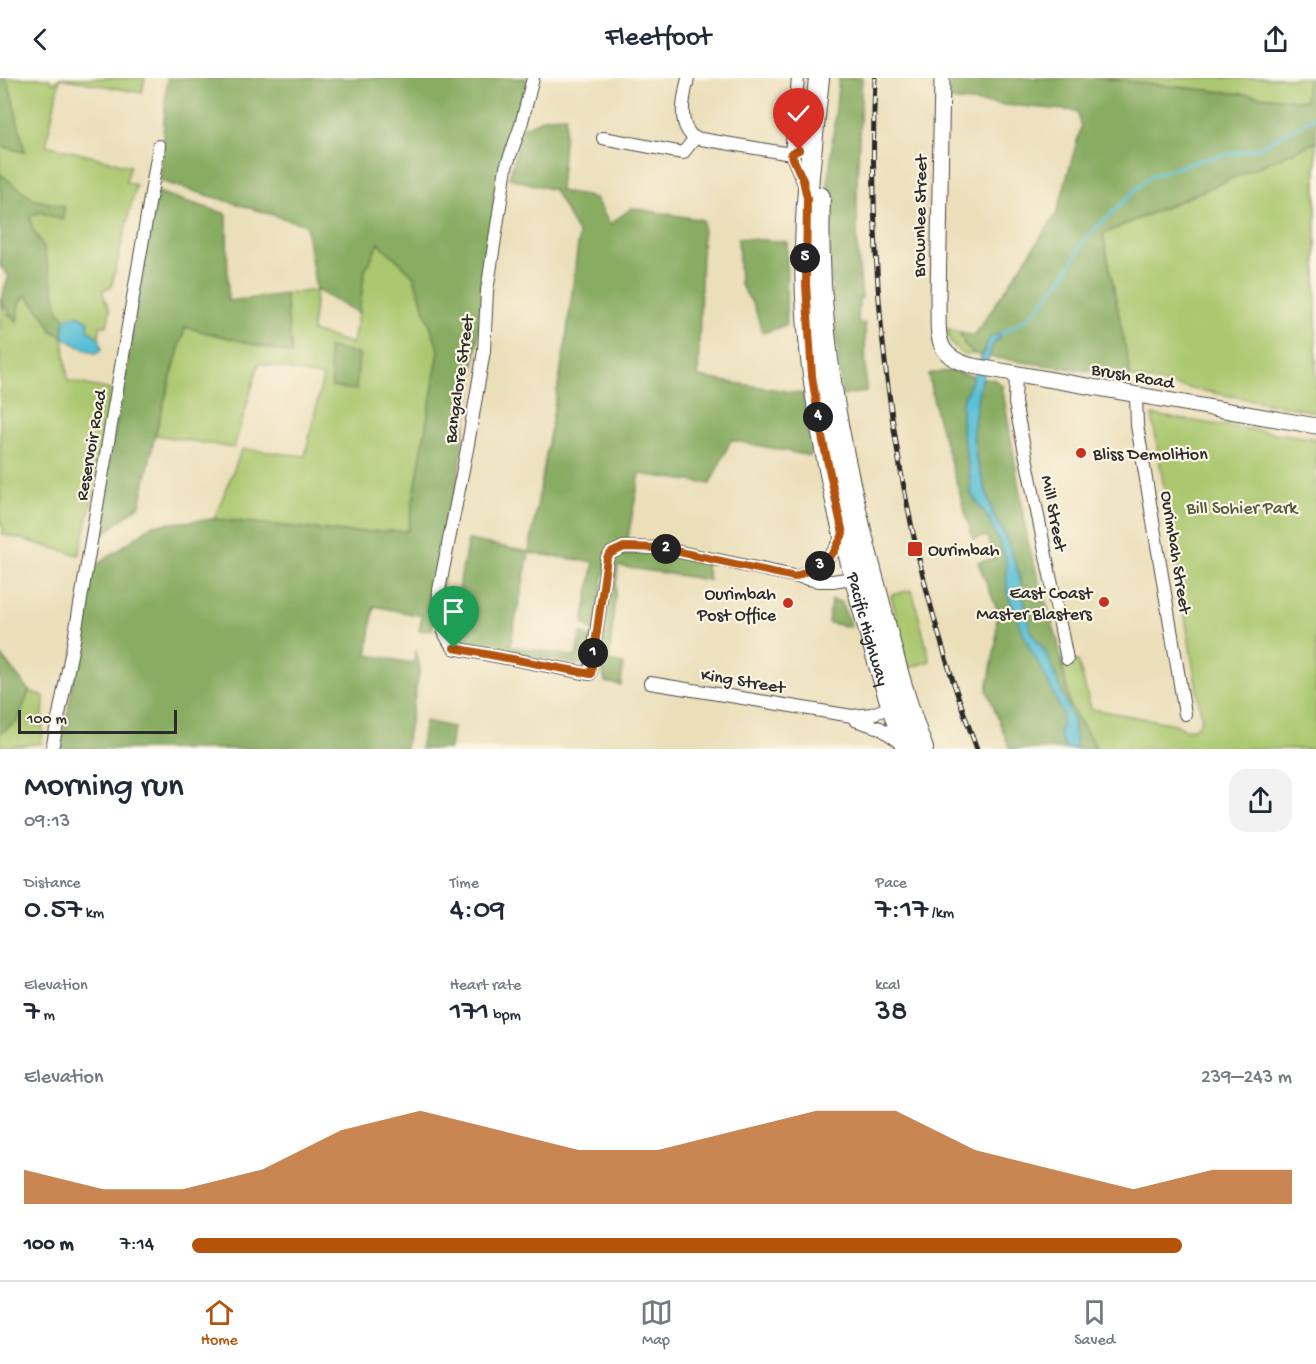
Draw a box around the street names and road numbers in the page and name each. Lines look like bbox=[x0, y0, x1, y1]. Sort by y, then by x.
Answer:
street label: Brownlee Street bbox=[910, 153, 933, 278]
street label: Bangalore Street bbox=[441, 312, 480, 446]
street label: Brush Road bbox=[1088, 360, 1177, 395]
street label: Reservoir Road bbox=[72, 387, 113, 502]
street label: Mill Street bbox=[1035, 474, 1070, 555]
street label: Ourimbah Street bbox=[1154, 490, 1195, 617]
street label: Pacific Highway bbox=[840, 570, 892, 689]
street label: King Street bbox=[699, 665, 788, 700]

